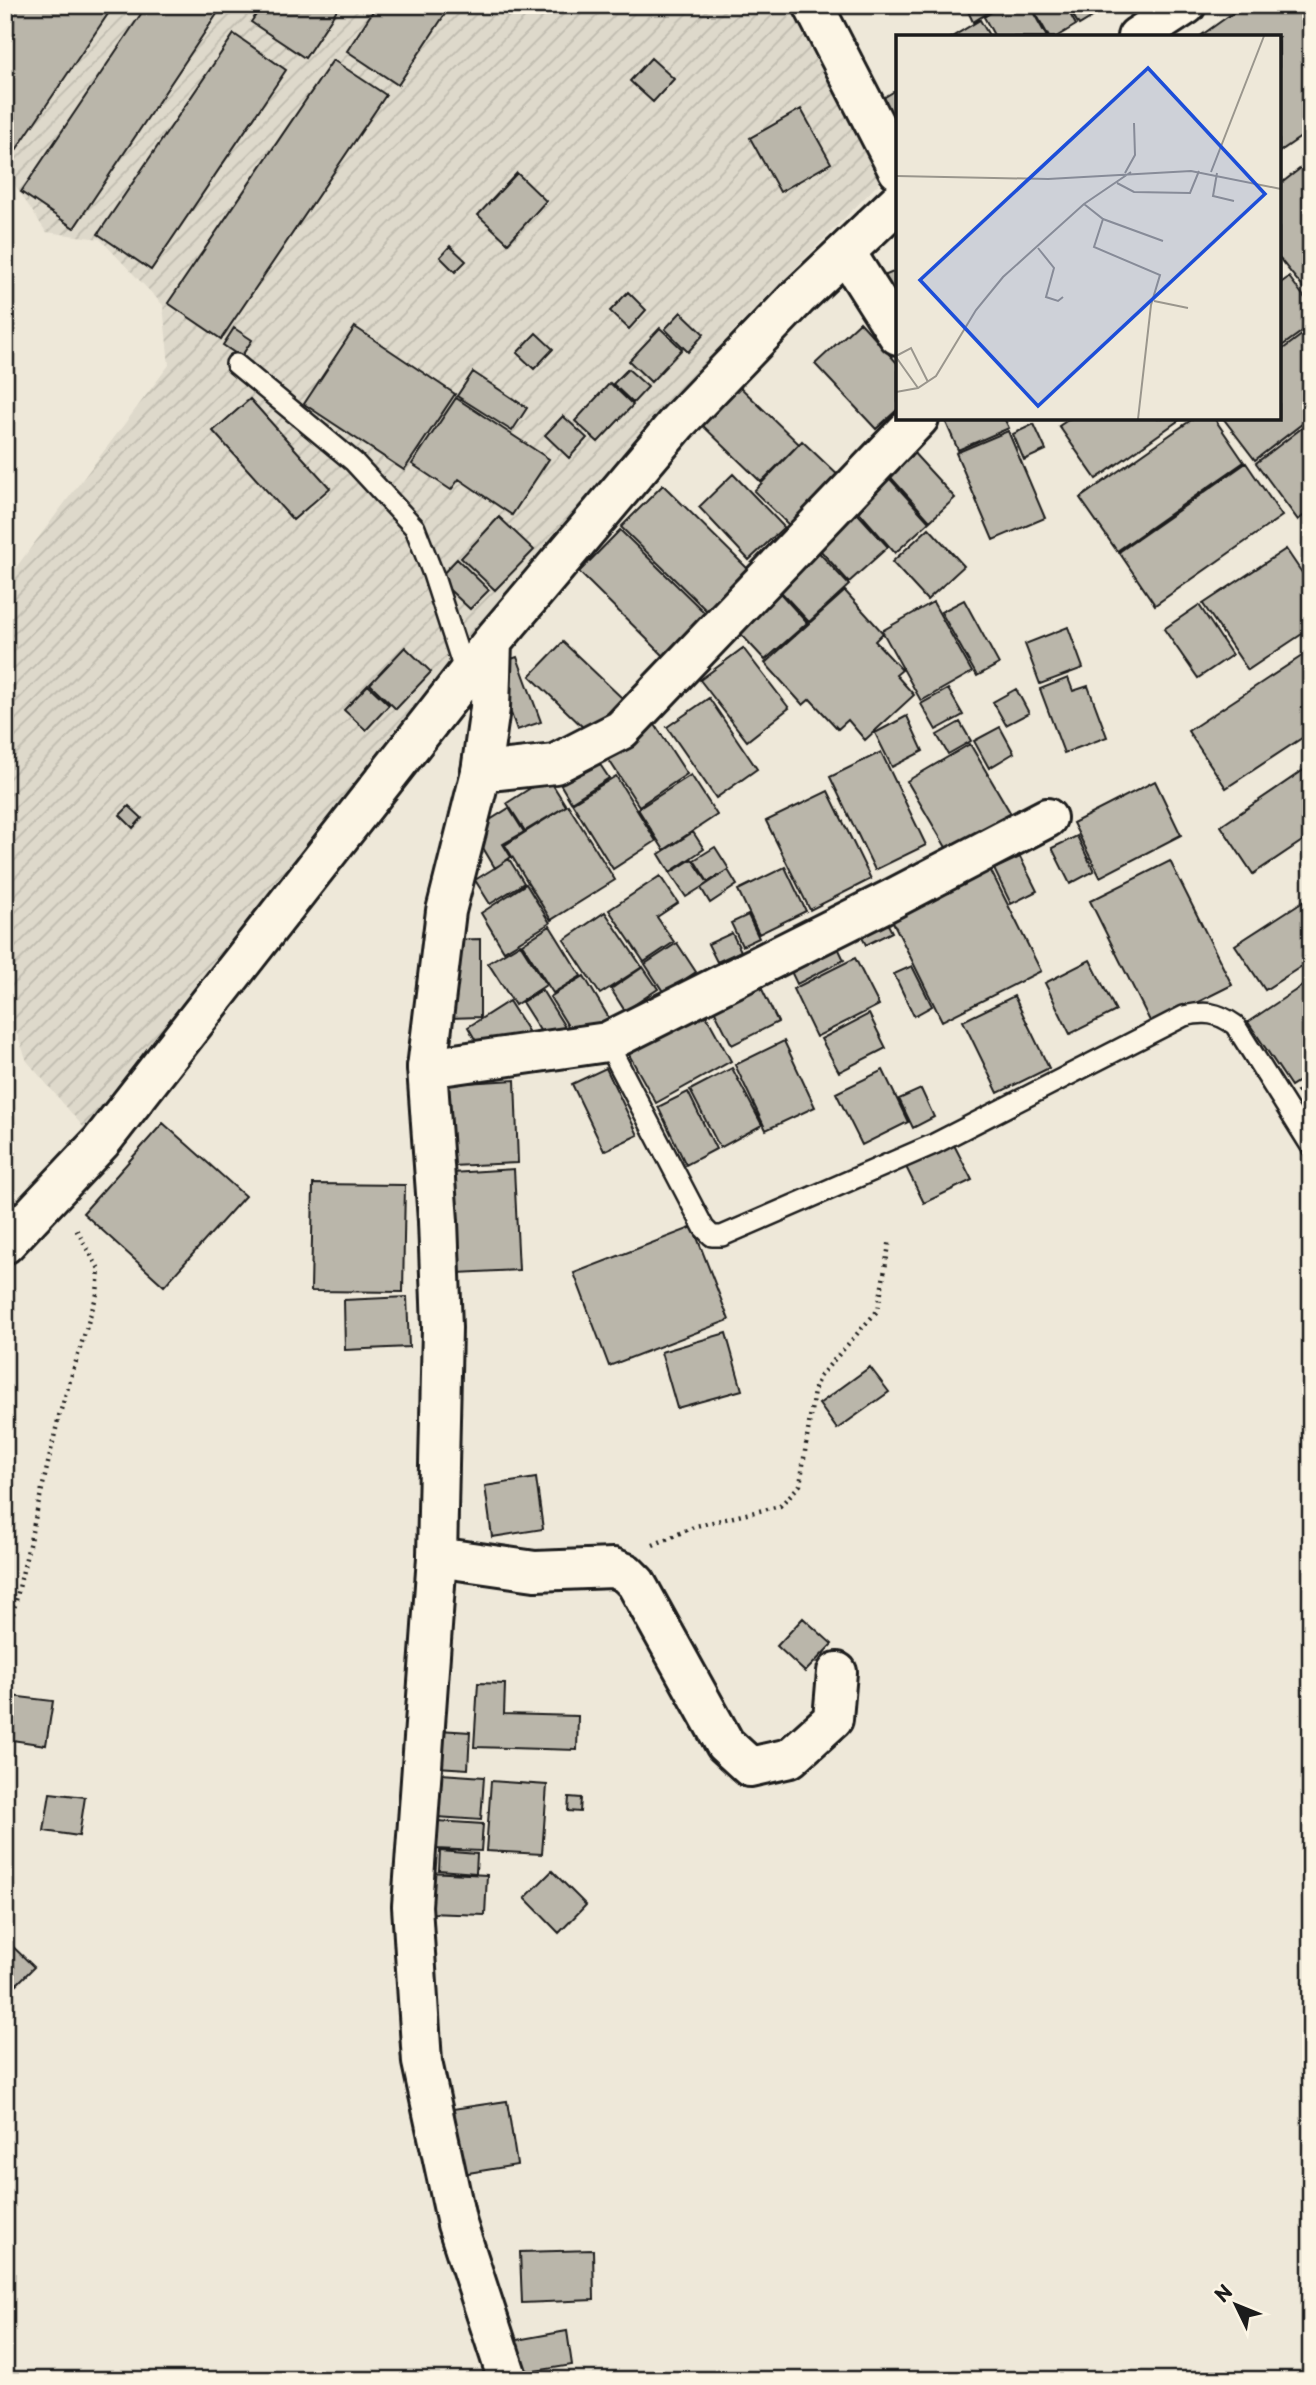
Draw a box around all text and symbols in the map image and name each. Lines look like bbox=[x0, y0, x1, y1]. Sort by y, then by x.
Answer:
inset map bbox=[896, 35, 1281, 420]
north arrow bbox=[1200, 2270, 1270, 2340]
text: N bbox=[1207, 2278, 1238, 2308]

